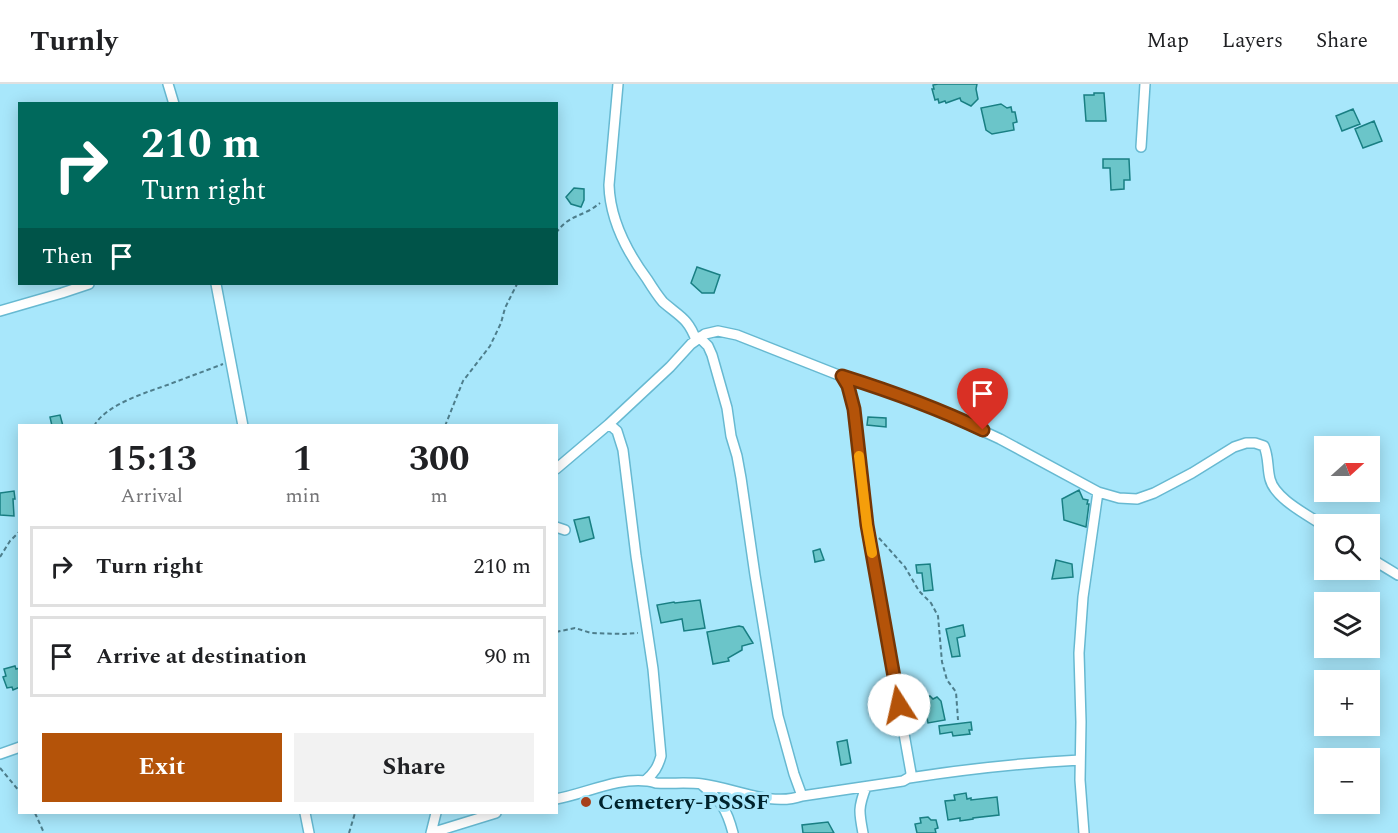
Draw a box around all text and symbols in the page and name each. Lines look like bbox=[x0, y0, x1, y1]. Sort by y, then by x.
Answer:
text: Turnly bbox=[30, 20, 118, 63]
text: Map bbox=[1147, 25, 1189, 57]
text: Layers bbox=[1222, 25, 1283, 57]
text: Share bbox=[1316, 25, 1368, 57]
text: 210 m bbox=[141, 113, 260, 176]
icon: right bbox=[42, 126, 120, 204]
text: Turn right bbox=[141, 170, 266, 212]
text: Then bbox=[42, 240, 93, 273]
icon: arrive bbox=[105, 240, 138, 273]
pin bbox=[957, 368, 1008, 430]
icon: arrive bbox=[966, 377, 999, 410]
text: 15:13 bbox=[106, 432, 197, 487]
text: 1 bbox=[293, 432, 313, 487]
text: 300 bbox=[409, 432, 469, 487]
north arrow bbox=[1314, 436, 1380, 502]
map controls bbox=[1314, 436, 1380, 814]
text: Arrival bbox=[121, 481, 183, 511]
text: min bbox=[285, 481, 320, 511]
text: m bbox=[431, 481, 448, 511]
button: search bbox=[1314, 514, 1380, 580]
icon: right bbox=[45, 550, 78, 583]
text: Turn right bbox=[96, 550, 203, 583]
text: 210 m bbox=[474, 550, 531, 583]
button: layers bbox=[1314, 592, 1380, 658]
icon: arrive bbox=[45, 640, 78, 673]
text: Arrive at destination bbox=[96, 640, 307, 673]
text: 90 m bbox=[485, 640, 531, 673]
button: + bbox=[1314, 670, 1380, 736]
position arrow bbox=[867, 673, 931, 737]
button: Exit bbox=[42, 733, 282, 802]
button: Share bbox=[294, 733, 534, 802]
button: − bbox=[1314, 748, 1380, 814]
place label: Cemetery-PSSSF bbox=[598, 786, 770, 819]
marker: Cemetery-PSSSF bbox=[579, 795, 593, 809]

